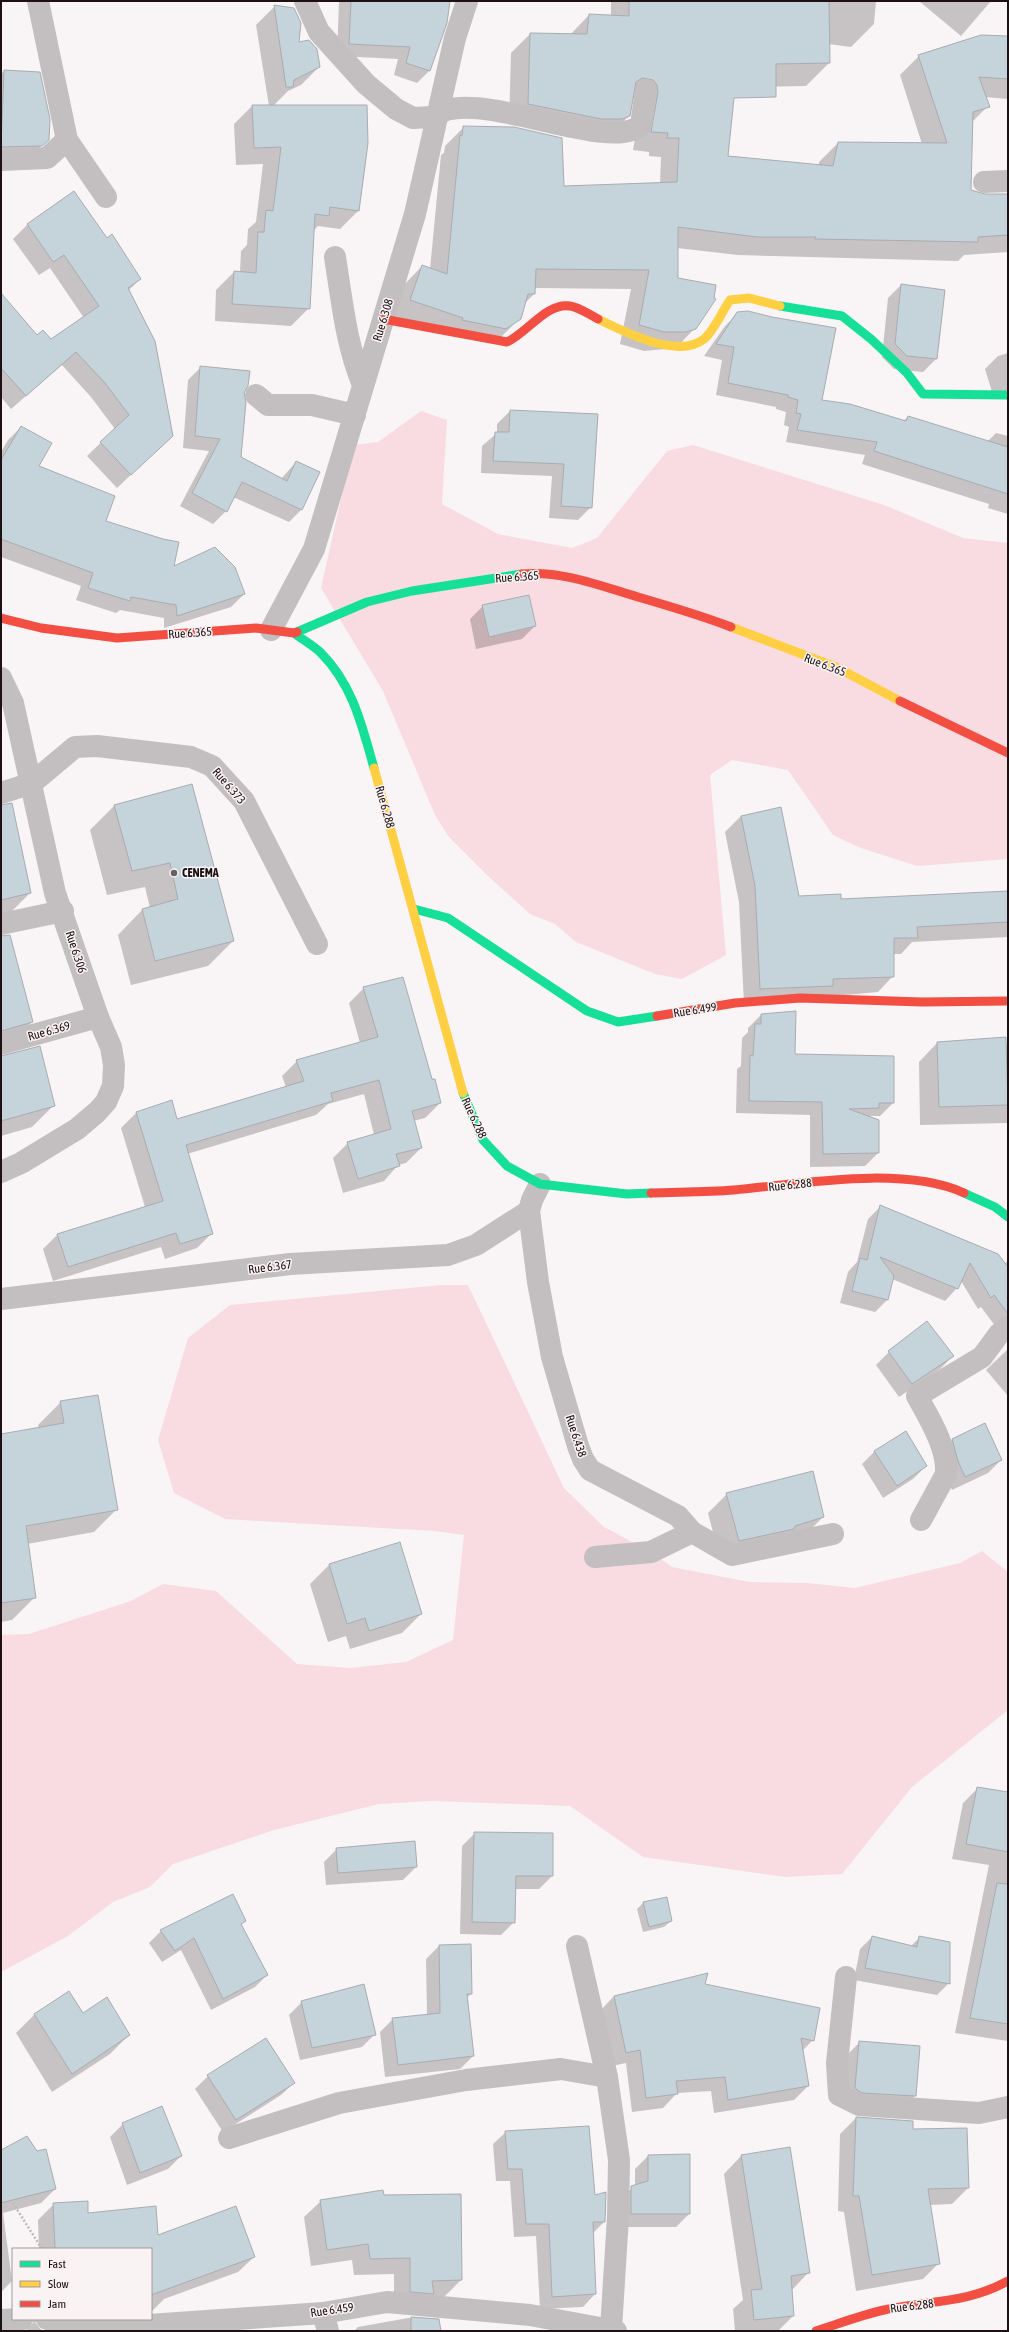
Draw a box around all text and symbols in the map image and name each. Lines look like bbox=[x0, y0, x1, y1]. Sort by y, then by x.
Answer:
street label: Rue 6.308 bbox=[370, 297, 396, 343]
street label: Rue 6.365 bbox=[495, 568, 539, 586]
street label: Rue 6.365 bbox=[168, 624, 212, 642]
street label: Rue 6.365 bbox=[802, 651, 848, 679]
street label: Rue 6.373 bbox=[209, 765, 249, 807]
street label: Rue 6.288 bbox=[372, 784, 398, 830]
place label: CENEMA bbox=[182, 866, 219, 880]
marker: CENEMA bbox=[169, 868, 179, 878]
street label: Rue 6.306 bbox=[63, 929, 90, 975]
street label: Rue 6.499 bbox=[672, 1000, 718, 1020]
street label: Rue 6.369 bbox=[26, 1018, 72, 1044]
street label: Rue 6.288 bbox=[458, 1095, 490, 1141]
street label: Rue 6.288 bbox=[768, 1176, 813, 1194]
street label: Rue 6.367 bbox=[248, 1257, 293, 1277]
street label: Rue 6.438 bbox=[563, 1413, 590, 1459]
legend bbox=[12, 2248, 152, 2320]
text: Fast bbox=[48, 2257, 66, 2271]
text: Slow bbox=[48, 2277, 69, 2291]
street label: Rue 6.288 bbox=[890, 2296, 935, 2316]
text: Jam bbox=[48, 2297, 66, 2311]
street label: Rue 6.459 bbox=[309, 2300, 355, 2320]

